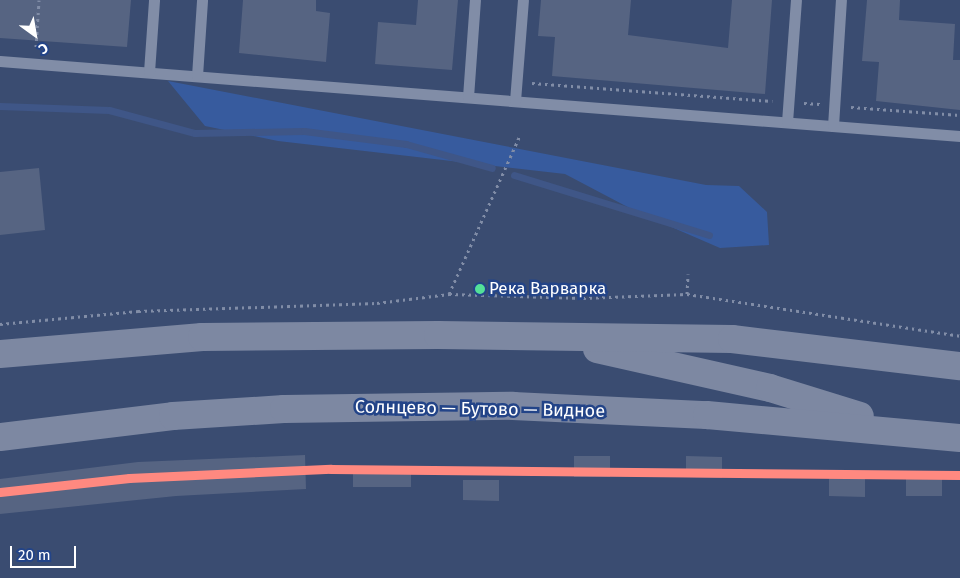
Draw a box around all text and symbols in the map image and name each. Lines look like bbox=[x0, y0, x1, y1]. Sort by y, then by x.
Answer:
north arrow bbox=[10, 10, 60, 60]
text: С bbox=[35, 39, 51, 57]
place label: Река Варварка bbox=[489, 279, 606, 299]
marker: Река Варварка bbox=[475, 284, 485, 294]
street label: Солнцево — Бутово — Видное bbox=[355, 396, 605, 422]
scale bar bbox=[12, 536, 79, 568]
text: 20 m bbox=[18, 546, 51, 564]

